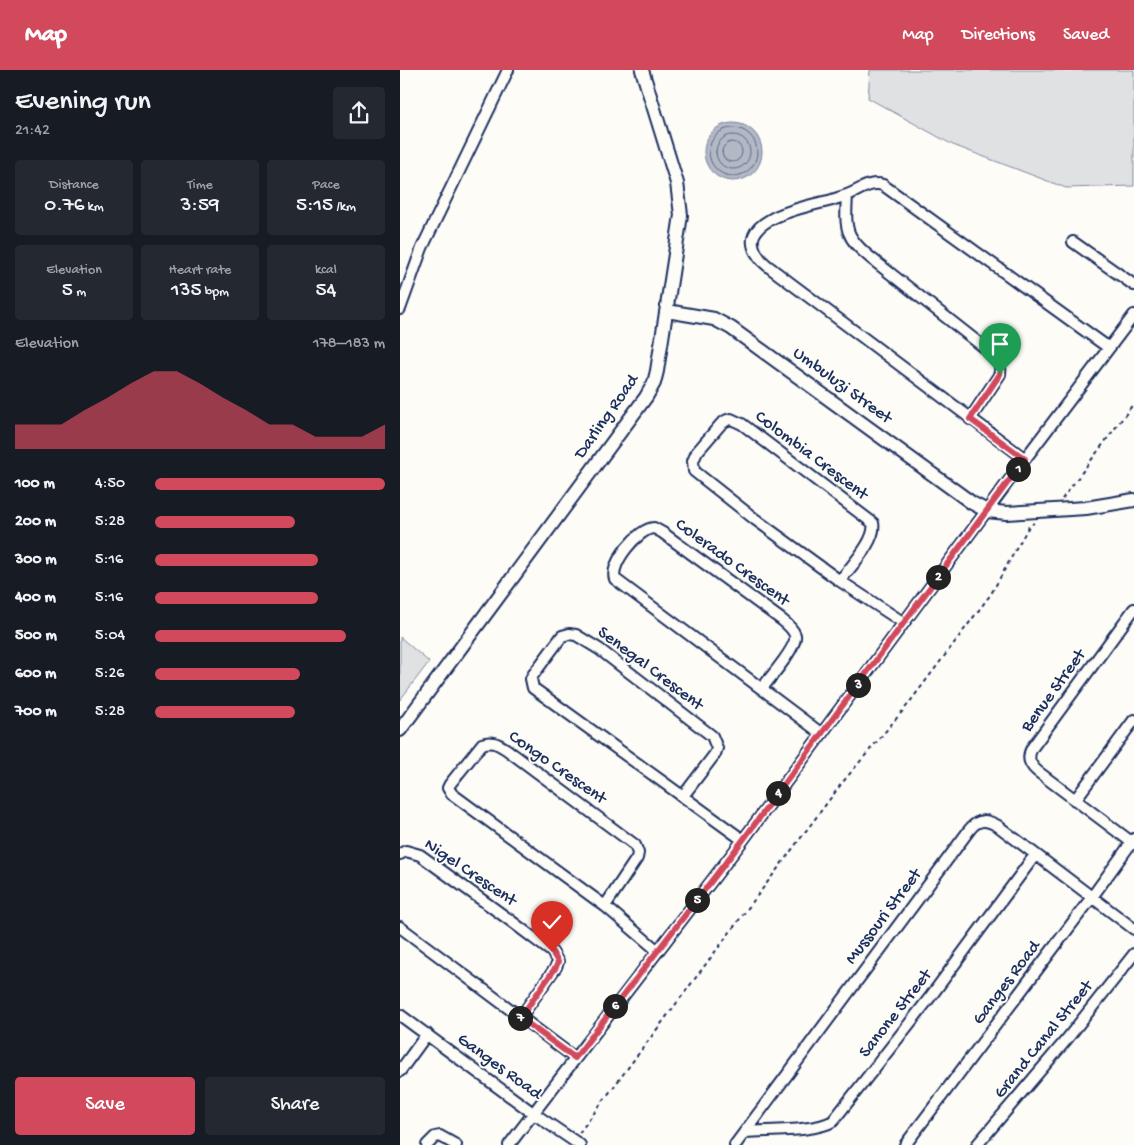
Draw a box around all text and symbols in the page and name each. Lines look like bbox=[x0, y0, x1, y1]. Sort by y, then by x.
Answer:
text: Map bbox=[25, 21, 67, 50]
text: Map bbox=[902, 25, 934, 46]
text: Directions bbox=[962, 25, 1035, 46]
text: Saved bbox=[1063, 25, 1109, 46]
text: Evening run bbox=[15, 86, 151, 119]
button: share bbox=[333, 87, 385, 139]
text: 21:42 bbox=[15, 122, 50, 141]
text: Distance bbox=[49, 177, 99, 194]
text: Time bbox=[187, 177, 213, 194]
text: Pace bbox=[312, 177, 340, 194]
text: 0.76 bbox=[44, 194, 84, 219]
text: 3:59 bbox=[180, 194, 220, 219]
text: 5:15 bbox=[296, 194, 333, 219]
text: km bbox=[84, 199, 104, 216]
text: /km bbox=[333, 199, 356, 216]
text: Elevation bbox=[46, 262, 102, 279]
text: Heart rate bbox=[169, 262, 231, 279]
text: kcal bbox=[315, 262, 337, 279]
text: 5 bbox=[62, 279, 73, 304]
text: 135 bbox=[171, 279, 201, 304]
text: 54 bbox=[316, 279, 336, 304]
text: m bbox=[73, 284, 86, 301]
text: bpm bbox=[201, 284, 229, 301]
pin bbox=[979, 323, 1021, 374]
icon: arrive bbox=[986, 330, 1014, 358]
text: Elevation bbox=[15, 335, 79, 354]
text: 178–183 m bbox=[313, 335, 385, 354]
street label: Umbuluzi Street bbox=[788, 343, 897, 430]
street label: Darling Road bbox=[570, 370, 645, 464]
street label: Colombia Crescent bbox=[750, 407, 873, 506]
pin: 1 bbox=[1006, 456, 1030, 482]
text: 1 bbox=[1016, 461, 1021, 478]
text: 100 m bbox=[15, 475, 55, 494]
text: 4:50 bbox=[95, 475, 125, 494]
text: 200 m bbox=[15, 513, 56, 532]
text: 5:28 bbox=[95, 513, 125, 532]
street label: Colerado Crescent bbox=[671, 514, 795, 612]
text: 300 m bbox=[15, 551, 57, 570]
text: 5:16 bbox=[95, 551, 123, 570]
pin: 2 bbox=[926, 564, 950, 590]
text: 2 bbox=[935, 569, 942, 586]
text: 400 m bbox=[15, 589, 56, 608]
text: 5:16 bbox=[95, 589, 123, 608]
street label: Senegal Crescent bbox=[593, 622, 708, 717]
text: 500 m bbox=[15, 627, 57, 646]
text: 5:04 bbox=[95, 627, 125, 646]
street label: Benue Street bbox=[1016, 644, 1092, 737]
text: 600 m bbox=[15, 665, 56, 684]
text: 5:26 bbox=[95, 665, 124, 684]
pin: 3 bbox=[846, 672, 870, 698]
text: 3 bbox=[855, 677, 862, 694]
text: 700 m bbox=[15, 703, 57, 722]
text: 5:28 bbox=[95, 703, 125, 722]
street label: Congo Crescent bbox=[504, 726, 611, 810]
pin: 4 bbox=[766, 780, 790, 806]
text: 4 bbox=[775, 785, 782, 802]
street label: Nigel Crescent bbox=[420, 834, 521, 912]
street label: Mussouri Street bbox=[841, 864, 928, 969]
pin: 5 bbox=[684, 888, 710, 912]
text: 5 bbox=[694, 892, 701, 909]
pin bbox=[531, 901, 573, 952]
icon: check bbox=[538, 908, 566, 936]
street label: Ganges Road bbox=[969, 936, 1046, 1029]
street label: Sanone Street bbox=[855, 964, 938, 1062]
street label: Grand Canal Street bbox=[990, 976, 1099, 1103]
pin: 6 bbox=[602, 994, 628, 1018]
text: 6 bbox=[612, 998, 619, 1015]
pin: 7 bbox=[508, 1006, 532, 1030]
text: 7 bbox=[517, 1010, 524, 1027]
street label: Ganges Road bbox=[453, 1029, 547, 1106]
button: Save bbox=[15, 1077, 195, 1135]
button: Share bbox=[205, 1077, 385, 1135]

